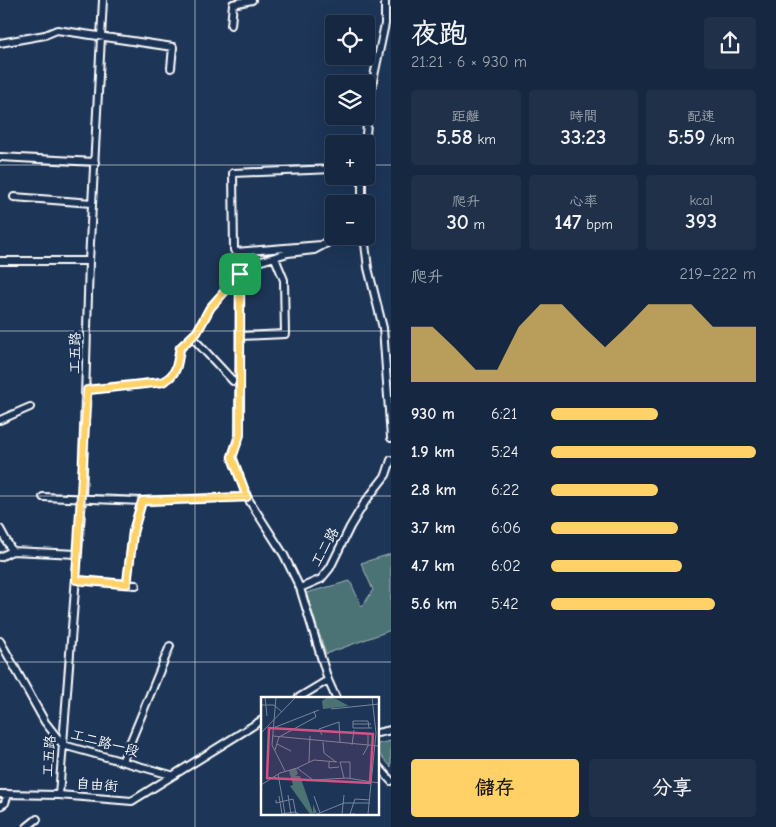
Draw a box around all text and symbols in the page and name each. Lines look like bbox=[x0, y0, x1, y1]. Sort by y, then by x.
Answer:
map controls bbox=[325, 15, 375, 245]
button: locate bbox=[325, 15, 375, 65]
button: share bbox=[704, 17, 756, 69]
text: 夜跑 bbox=[411, 18, 467, 50]
text: 21:21 · 6 × 930 m bbox=[411, 53, 527, 71]
button: layers bbox=[325, 75, 375, 125]
text: 距離 bbox=[452, 108, 480, 125]
text: 時間 bbox=[569, 108, 597, 125]
text: 配速 bbox=[687, 108, 715, 125]
text: 5.58 bbox=[436, 125, 473, 149]
text: 33:23 bbox=[561, 125, 606, 149]
text: 5:59 bbox=[668, 125, 705, 149]
text: km bbox=[473, 131, 496, 148]
text: /km bbox=[705, 131, 735, 148]
button: + bbox=[325, 135, 375, 185]
text: kcal bbox=[689, 192, 713, 209]
text: 爬升 bbox=[452, 193, 480, 210]
text: 心率 bbox=[569, 193, 597, 210]
button: − bbox=[325, 195, 375, 245]
text: 393 bbox=[685, 209, 717, 233]
text: 30 bbox=[447, 210, 469, 234]
text: 147 bbox=[554, 210, 582, 234]
text: m bbox=[469, 216, 485, 233]
text: bpm bbox=[582, 216, 613, 233]
pin bbox=[219, 253, 261, 295]
icon: arrive bbox=[226, 260, 254, 288]
text: 219–222 m bbox=[680, 265, 756, 283]
text: 爬升 bbox=[411, 268, 443, 286]
street label: 工五路 bbox=[66, 332, 84, 374]
text: 930 m bbox=[411, 405, 455, 423]
text: 6:21 bbox=[491, 405, 517, 423]
text: 1.9 km bbox=[411, 443, 455, 461]
text: 5:24 bbox=[491, 443, 519, 461]
text: 2.8 km bbox=[411, 481, 456, 499]
text: 6:22 bbox=[491, 481, 519, 499]
text: 3.7 km bbox=[411, 519, 455, 537]
text: 6:06 bbox=[491, 519, 521, 537]
street label: 工二路 bbox=[307, 525, 343, 569]
text: 4.7 km bbox=[411, 557, 455, 575]
text: 6:02 bbox=[491, 557, 521, 575]
text: 5.6 km bbox=[411, 595, 457, 613]
text: 5:42 bbox=[491, 595, 519, 613]
inset map bbox=[261, 697, 378, 814]
street label: 工二路一段 bbox=[69, 726, 141, 760]
street label: 工五路 bbox=[39, 734, 59, 778]
button: 儲存 bbox=[411, 759, 579, 817]
button: 分享 bbox=[589, 759, 756, 817]
street label: 自由街 bbox=[75, 775, 119, 795]

